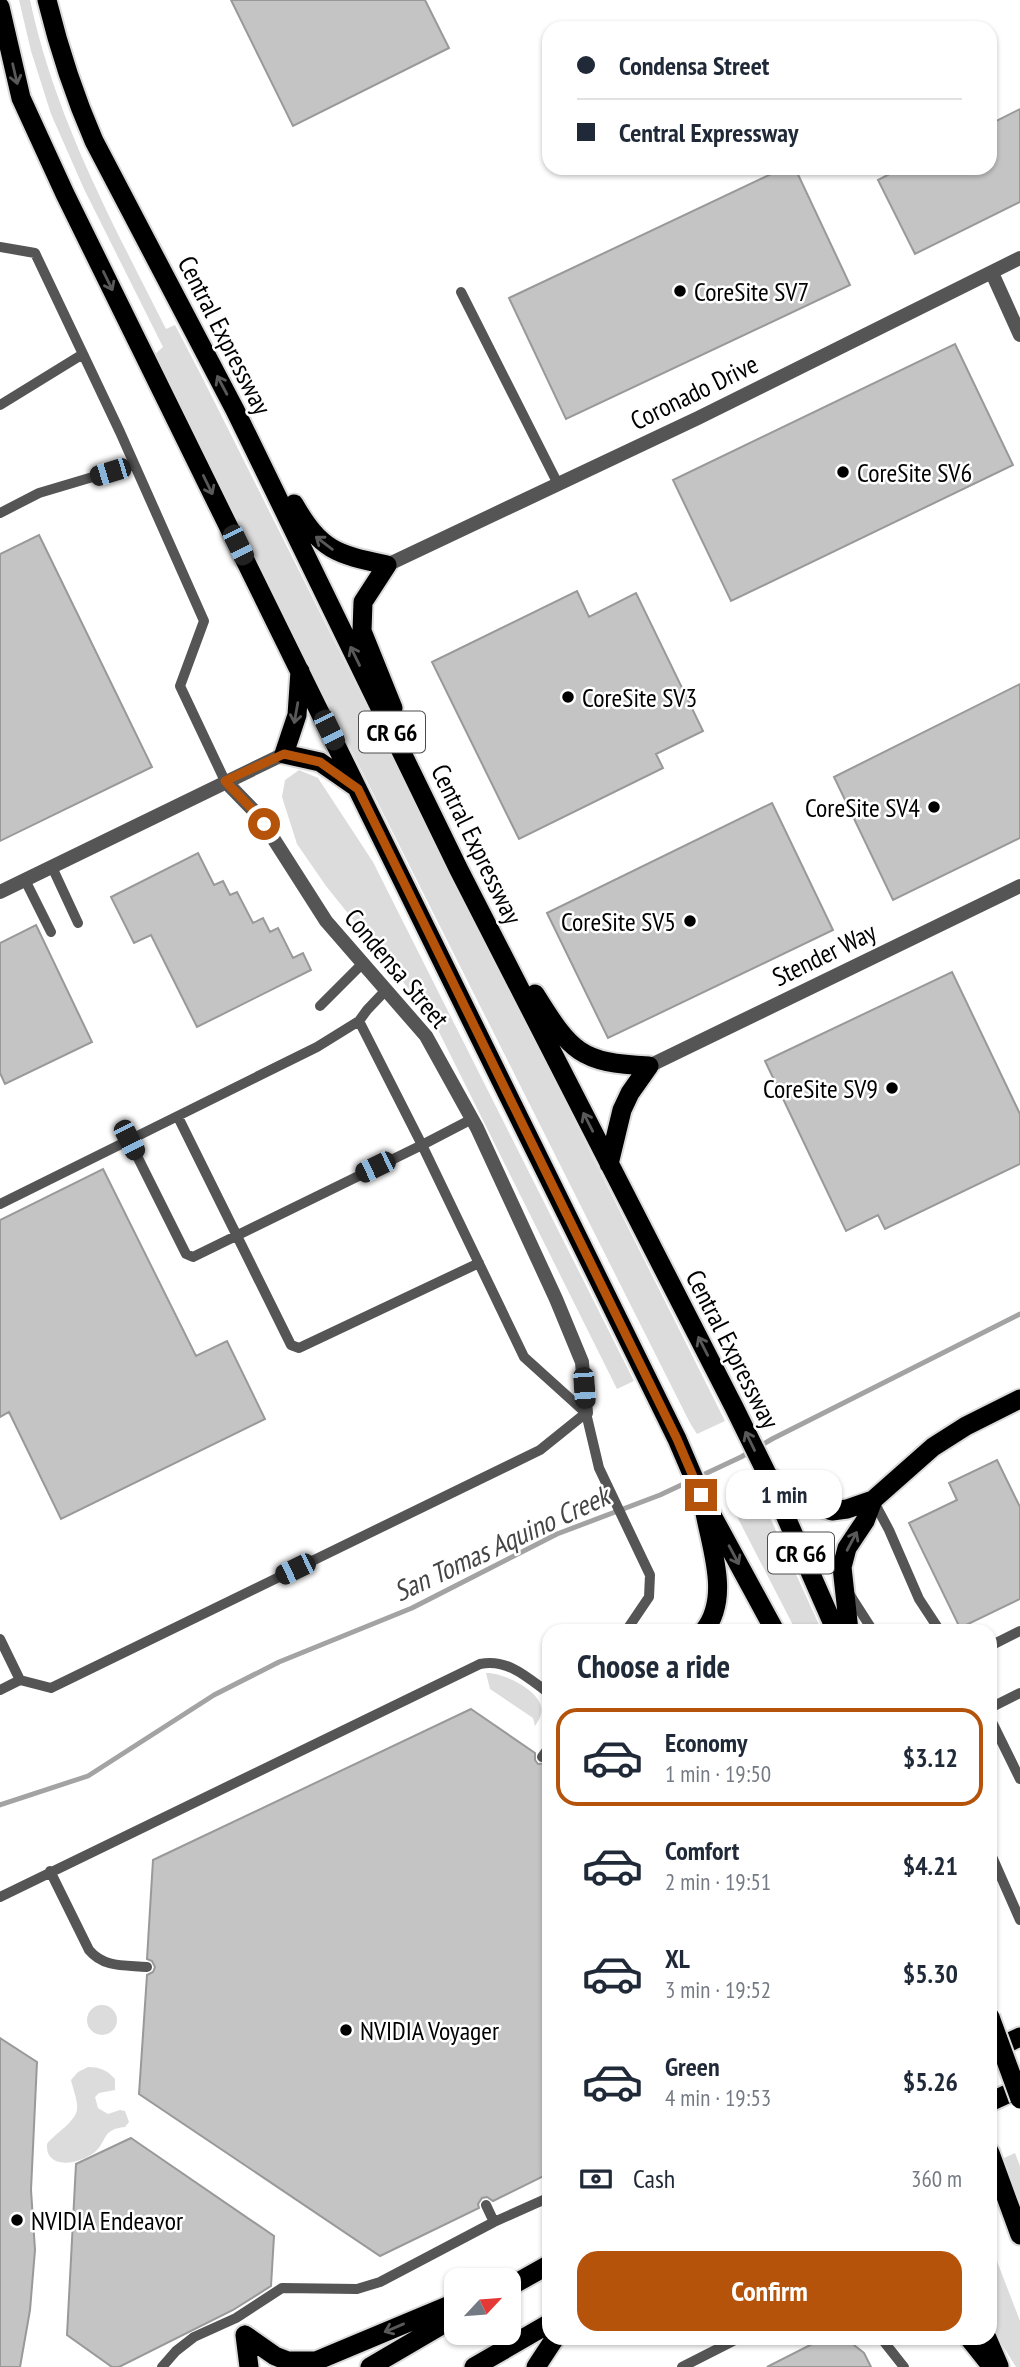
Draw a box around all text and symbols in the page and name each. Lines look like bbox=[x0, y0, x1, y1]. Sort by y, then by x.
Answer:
text: Condensa Street bbox=[619, 49, 769, 82]
one-way arrow bbox=[9, 62, 22, 85]
text: Central Expressway bbox=[619, 116, 798, 149]
street label: Central Expressway bbox=[171, 250, 279, 420]
one-way arrow bbox=[101, 270, 115, 291]
place label: CoreSite SV7 bbox=[694, 275, 809, 308]
marker: CoreSite SV7 bbox=[672, 283, 688, 299]
street label: Coronado Drive bbox=[625, 347, 763, 437]
one-way arrow bbox=[214, 376, 228, 396]
car bbox=[87, 456, 134, 488]
place label: CoreSite SV6 bbox=[857, 456, 972, 489]
marker: CoreSite SV6 bbox=[835, 464, 851, 480]
one-way arrow bbox=[202, 474, 216, 495]
car bbox=[220, 522, 257, 568]
one-way arrow bbox=[315, 535, 334, 550]
one-way arrow bbox=[347, 646, 361, 667]
place label: CoreSite SV3 bbox=[582, 681, 697, 714]
marker: CoreSite SV3 bbox=[560, 689, 576, 705]
one-way arrow bbox=[289, 701, 302, 724]
car bbox=[311, 707, 348, 753]
road number: CR G6 bbox=[359, 712, 425, 752]
street label: Central Expressway bbox=[424, 759, 530, 929]
place label: CoreSite SV4 bbox=[805, 791, 920, 824]
marker: CoreSite SV4 bbox=[926, 799, 942, 815]
route start bbox=[248, 808, 280, 840]
street label: Condensa Street bbox=[338, 902, 456, 1034]
place label: CoreSite SV5 bbox=[561, 905, 676, 938]
marker: CoreSite SV5 bbox=[682, 913, 698, 929]
street label: Stender Way bbox=[767, 915, 881, 993]
place label: CoreSite SV9 bbox=[763, 1072, 878, 1105]
marker: CoreSite SV9 bbox=[884, 1080, 900, 1096]
one-way arrow bbox=[580, 1112, 594, 1133]
car bbox=[111, 1117, 148, 1163]
car bbox=[352, 1148, 399, 1186]
street label: Central Expressway bbox=[679, 1264, 787, 1434]
one-way arrow bbox=[695, 1336, 709, 1357]
car bbox=[573, 1366, 596, 1410]
one-way arrow bbox=[743, 1431, 757, 1452]
callout: 1 min bbox=[726, 1470, 841, 1520]
water label: San Tomas Aquino Creek bbox=[387, 1475, 618, 1609]
route end bbox=[685, 1479, 717, 1511]
text: 1 min bbox=[761, 1480, 807, 1509]
one-way arrow bbox=[845, 1531, 859, 1551]
road number: CR G6 bbox=[768, 1532, 834, 1574]
one-way arrow bbox=[728, 1544, 741, 1565]
car bbox=[272, 1550, 319, 1588]
text: Choose a ride bbox=[577, 1645, 730, 1687]
icon: car bbox=[581, 1726, 644, 1789]
text: Economy bbox=[665, 1726, 747, 1759]
text: $3.12 bbox=[903, 1741, 958, 1774]
text: 1 min · 19:50 bbox=[665, 1759, 771, 1788]
icon: car bbox=[581, 1834, 644, 1897]
text: Comfort bbox=[665, 1834, 739, 1867]
text: $4.21 bbox=[903, 1849, 958, 1882]
text: 2 min · 19:51 bbox=[665, 1867, 771, 1896]
icon: car bbox=[581, 1942, 644, 2005]
text: XL bbox=[665, 1942, 690, 1975]
text: $5.30 bbox=[903, 1957, 958, 1990]
text: 3 min · 19:52 bbox=[665, 1975, 771, 2004]
place label: NVIDIA Voyager bbox=[360, 2014, 499, 2047]
marker: NVIDIA Voyager bbox=[338, 2022, 354, 2038]
icon: car bbox=[581, 2050, 644, 2113]
text: Green bbox=[665, 2050, 720, 2083]
text: $5.26 bbox=[903, 2065, 958, 2098]
text: 4 min · 19:53 bbox=[665, 2083, 771, 2112]
icon: cash bbox=[577, 2160, 615, 2198]
text: Cash bbox=[633, 2162, 675, 2195]
text: 360 m bbox=[911, 2164, 962, 2193]
place label: NVIDIA Endeavor bbox=[31, 2204, 183, 2237]
marker: NVIDIA Endeavor bbox=[9, 2212, 25, 2228]
button: Confirm bbox=[577, 2251, 962, 2331]
north arrow bbox=[444, 2268, 522, 2345]
map controls bbox=[444, 2268, 521, 2345]
one-way arrow bbox=[384, 2323, 405, 2336]

